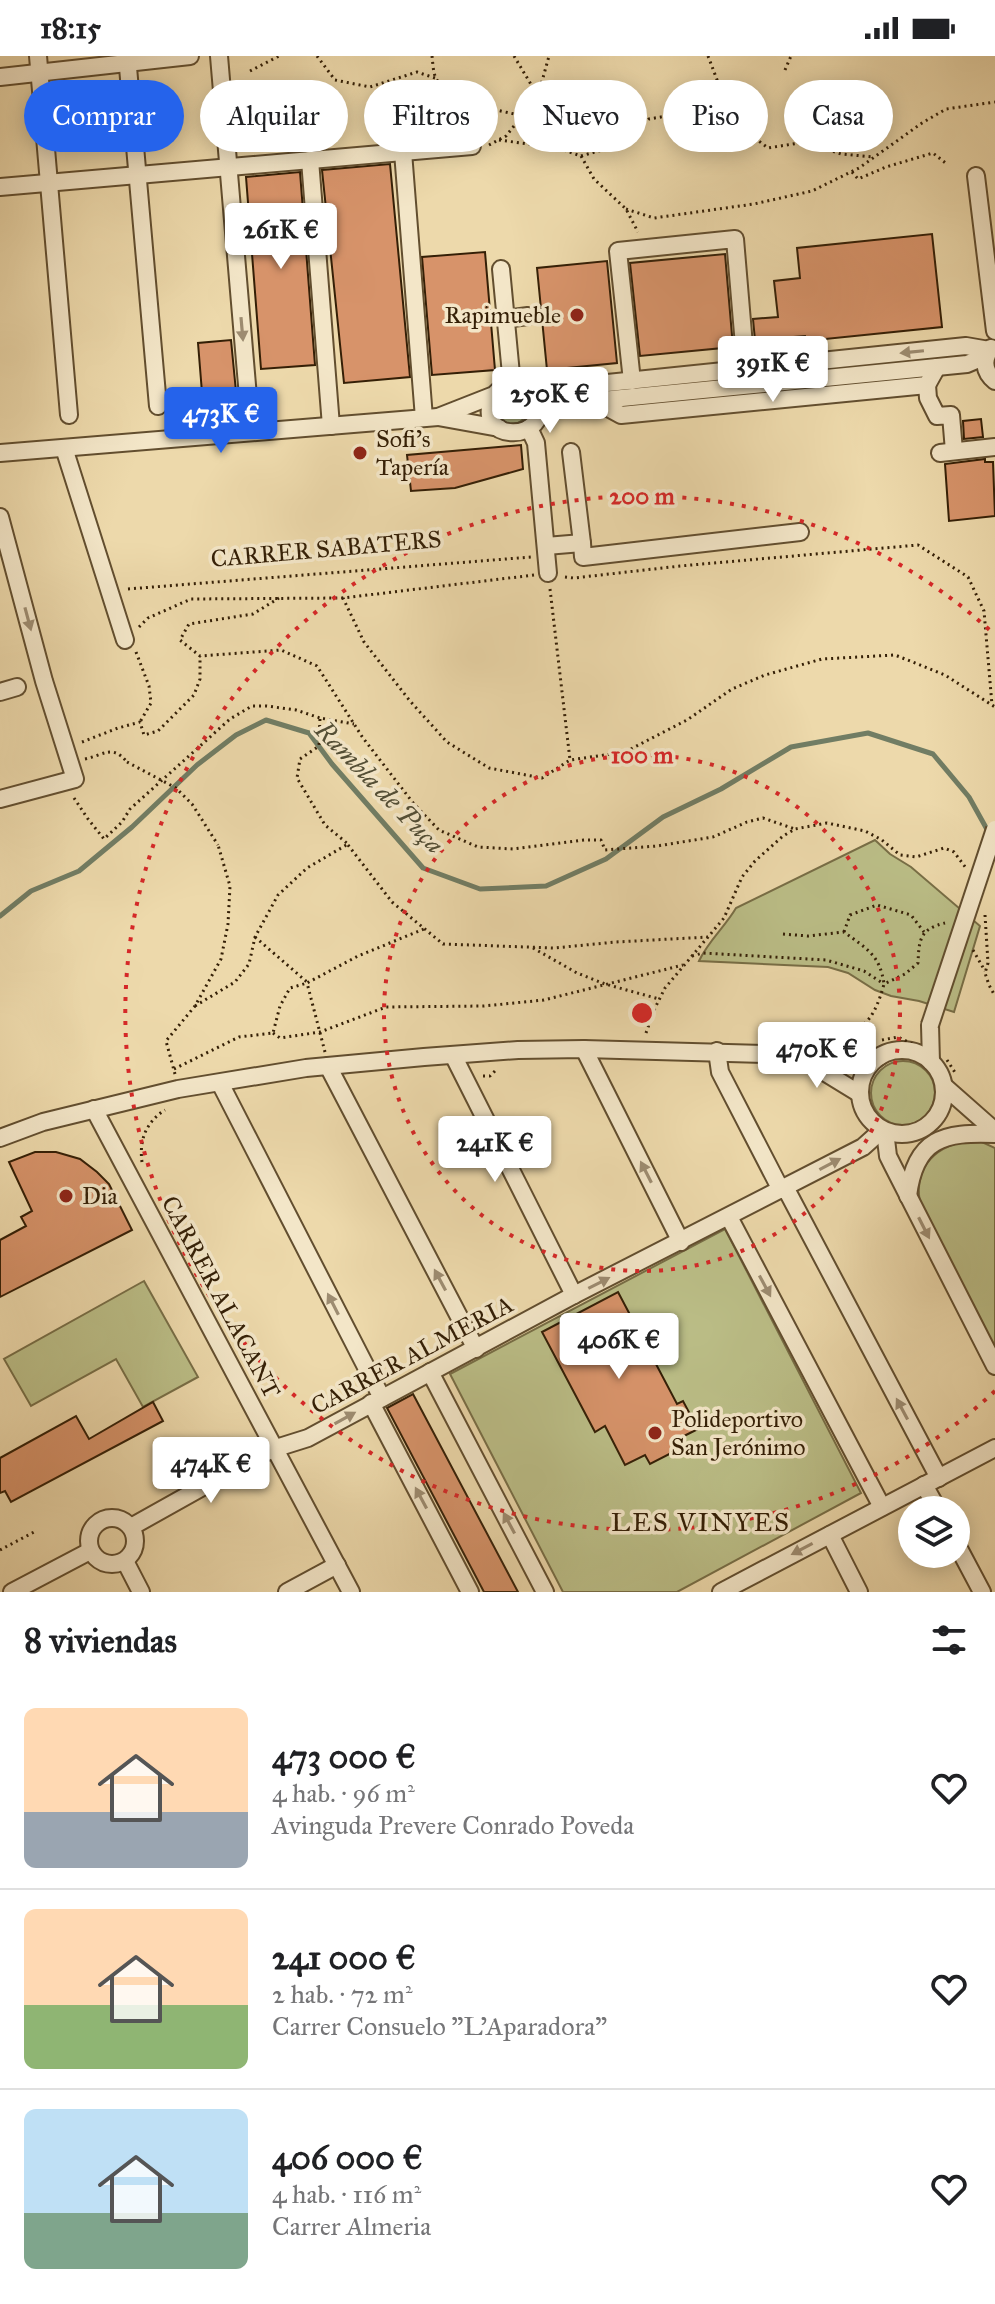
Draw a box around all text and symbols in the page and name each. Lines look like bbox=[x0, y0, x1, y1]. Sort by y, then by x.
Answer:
text: 18:15 bbox=[40, 10, 101, 46]
chip: Comprar bbox=[24, 80, 184, 152]
chip: Alquilar bbox=[200, 80, 348, 152]
chip: Filtros bbox=[364, 80, 498, 152]
chip: Nuevo bbox=[514, 80, 647, 152]
chip: Piso bbox=[663, 80, 768, 152]
chip: Casa bbox=[784, 80, 893, 152]
pin: 261K € bbox=[216, 203, 346, 271]
text: 261K € bbox=[243, 213, 319, 245]
place label: Rapimueble bbox=[445, 300, 561, 330]
marker: Rapimueble bbox=[568, 306, 586, 324]
one-way arrow bbox=[236, 317, 249, 342]
pin: 391K € bbox=[708, 336, 838, 404]
one-way arrow bbox=[899, 345, 924, 358]
text: 391K € bbox=[736, 346, 810, 378]
pin: 250K € bbox=[485, 367, 615, 435]
text: 250K € bbox=[510, 377, 590, 409]
pin: 473K € bbox=[156, 387, 286, 455]
text: 473K € bbox=[182, 397, 260, 429]
place label: Sofi's Tapería bbox=[376, 424, 450, 482]
marker: Sofi's Tapería bbox=[351, 444, 369, 462]
text: 200 m bbox=[609, 481, 675, 511]
street label: CARRER SABATERS bbox=[210, 524, 442, 574]
one-way arrow bbox=[22, 607, 34, 632]
water label: Rambla de Puça bbox=[308, 713, 451, 860]
text: 100 m bbox=[611, 740, 674, 770]
centre of rings bbox=[628, 999, 656, 1027]
pin: 470K € bbox=[752, 1022, 882, 1090]
text: 470K € bbox=[776, 1032, 858, 1064]
pin: 241K € bbox=[430, 1116, 560, 1184]
text: 241K € bbox=[456, 1126, 534, 1158]
one-way arrow bbox=[819, 1157, 841, 1171]
one-way arrow bbox=[639, 1160, 653, 1183]
place label: Dia bbox=[82, 1181, 119, 1211]
marker: Dia bbox=[57, 1187, 75, 1205]
street label: CARRER ALACANT bbox=[155, 1191, 287, 1403]
one-way arrow bbox=[917, 1217, 931, 1240]
one-way arrow bbox=[433, 1268, 446, 1291]
one-way arrow bbox=[759, 1274, 772, 1297]
one-way arrow bbox=[587, 1276, 610, 1290]
street label: CARRER ALMERIA bbox=[306, 1289, 518, 1421]
one-way arrow bbox=[327, 1292, 340, 1315]
pin: 406K € bbox=[554, 1313, 684, 1381]
text: 406K € bbox=[578, 1323, 660, 1355]
one-way arrow bbox=[896, 1397, 909, 1420]
place label: Polideportivo San Jerónimo bbox=[671, 1404, 805, 1462]
one-way arrow bbox=[333, 1411, 356, 1425]
marker: Polideportivo San Jerónimo bbox=[646, 1424, 664, 1442]
pin: 474K € bbox=[146, 1437, 276, 1505]
text: 474K € bbox=[171, 1447, 251, 1479]
one-way arrow bbox=[414, 1487, 427, 1510]
map controls bbox=[898, 1496, 970, 1568]
button: layers bbox=[898, 1496, 970, 1568]
district label: LES VINYES bbox=[611, 1506, 791, 1538]
one-way arrow bbox=[502, 1511, 515, 1534]
one-way arrow bbox=[791, 1542, 813, 1556]
icon: filters bbox=[927, 1618, 971, 1662]
text: 8 viviendas bbox=[24, 1620, 177, 1661]
text: 473 000 € bbox=[272, 1736, 416, 1777]
icon: home bbox=[88, 1740, 184, 1836]
icon: heart bbox=[927, 1766, 971, 1810]
text: 4 hab. · 96 m² bbox=[272, 1777, 415, 1809]
text: Avinguda Prevere Conrado Poveda bbox=[272, 1809, 634, 1841]
text: 241 000 € bbox=[272, 1937, 416, 1978]
icon: home bbox=[88, 1941, 184, 2037]
icon: heart bbox=[927, 1967, 971, 2011]
text: 2 hab. · 72 m² bbox=[272, 1978, 412, 2010]
text: Carrer Consuelo "L'Aparadora" bbox=[272, 2010, 607, 2042]
text: 406 000 € bbox=[272, 2137, 423, 2178]
icon: home bbox=[88, 2141, 184, 2237]
icon: heart bbox=[927, 2167, 971, 2211]
text: 4 hab. · 116 m² bbox=[272, 2178, 421, 2210]
text: Carrer Almeria bbox=[272, 2210, 431, 2242]

